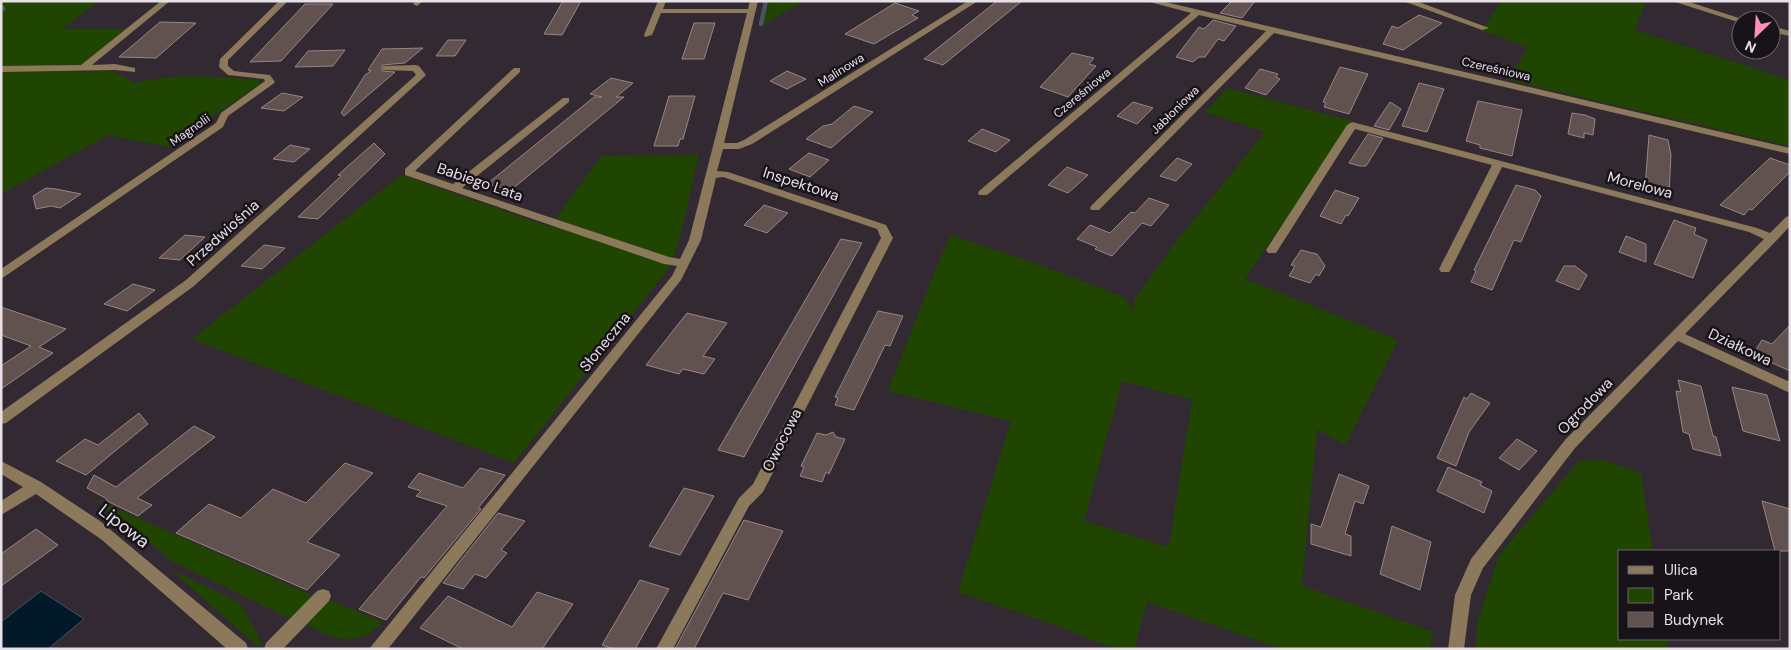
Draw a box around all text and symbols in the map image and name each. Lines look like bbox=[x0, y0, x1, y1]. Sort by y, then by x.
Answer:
north arrow bbox=[1731, 10, 1781, 60]
text: N bbox=[1742, 36, 1759, 57]
street label: Malinowa bbox=[815, 50, 867, 90]
street label: Czereśniowa bbox=[1460, 53, 1532, 85]
street label: Czereśniowa bbox=[1050, 64, 1114, 122]
street label: Jabłoniowa bbox=[1147, 82, 1203, 138]
street label: Magnolii bbox=[167, 110, 213, 150]
street label: Babiego Lata bbox=[434, 158, 526, 206]
street label: Inspektowa bbox=[760, 162, 842, 206]
street label: Morelowa bbox=[1605, 167, 1675, 203]
street label: Przedwiośnia bbox=[183, 195, 263, 271]
street label: Słoneczna bbox=[575, 308, 635, 376]
street label: Działkowa bbox=[1705, 324, 1775, 370]
street label: Ogrodowa bbox=[1553, 373, 1617, 439]
street label: Owocowa bbox=[758, 405, 806, 475]
street label: Lipowa bbox=[94, 499, 154, 553]
legend bbox=[1618, 550, 1781, 640]
text: Ulica bbox=[1664, 560, 1698, 580]
text: Park bbox=[1664, 585, 1694, 605]
text: Budynek bbox=[1664, 610, 1725, 630]

